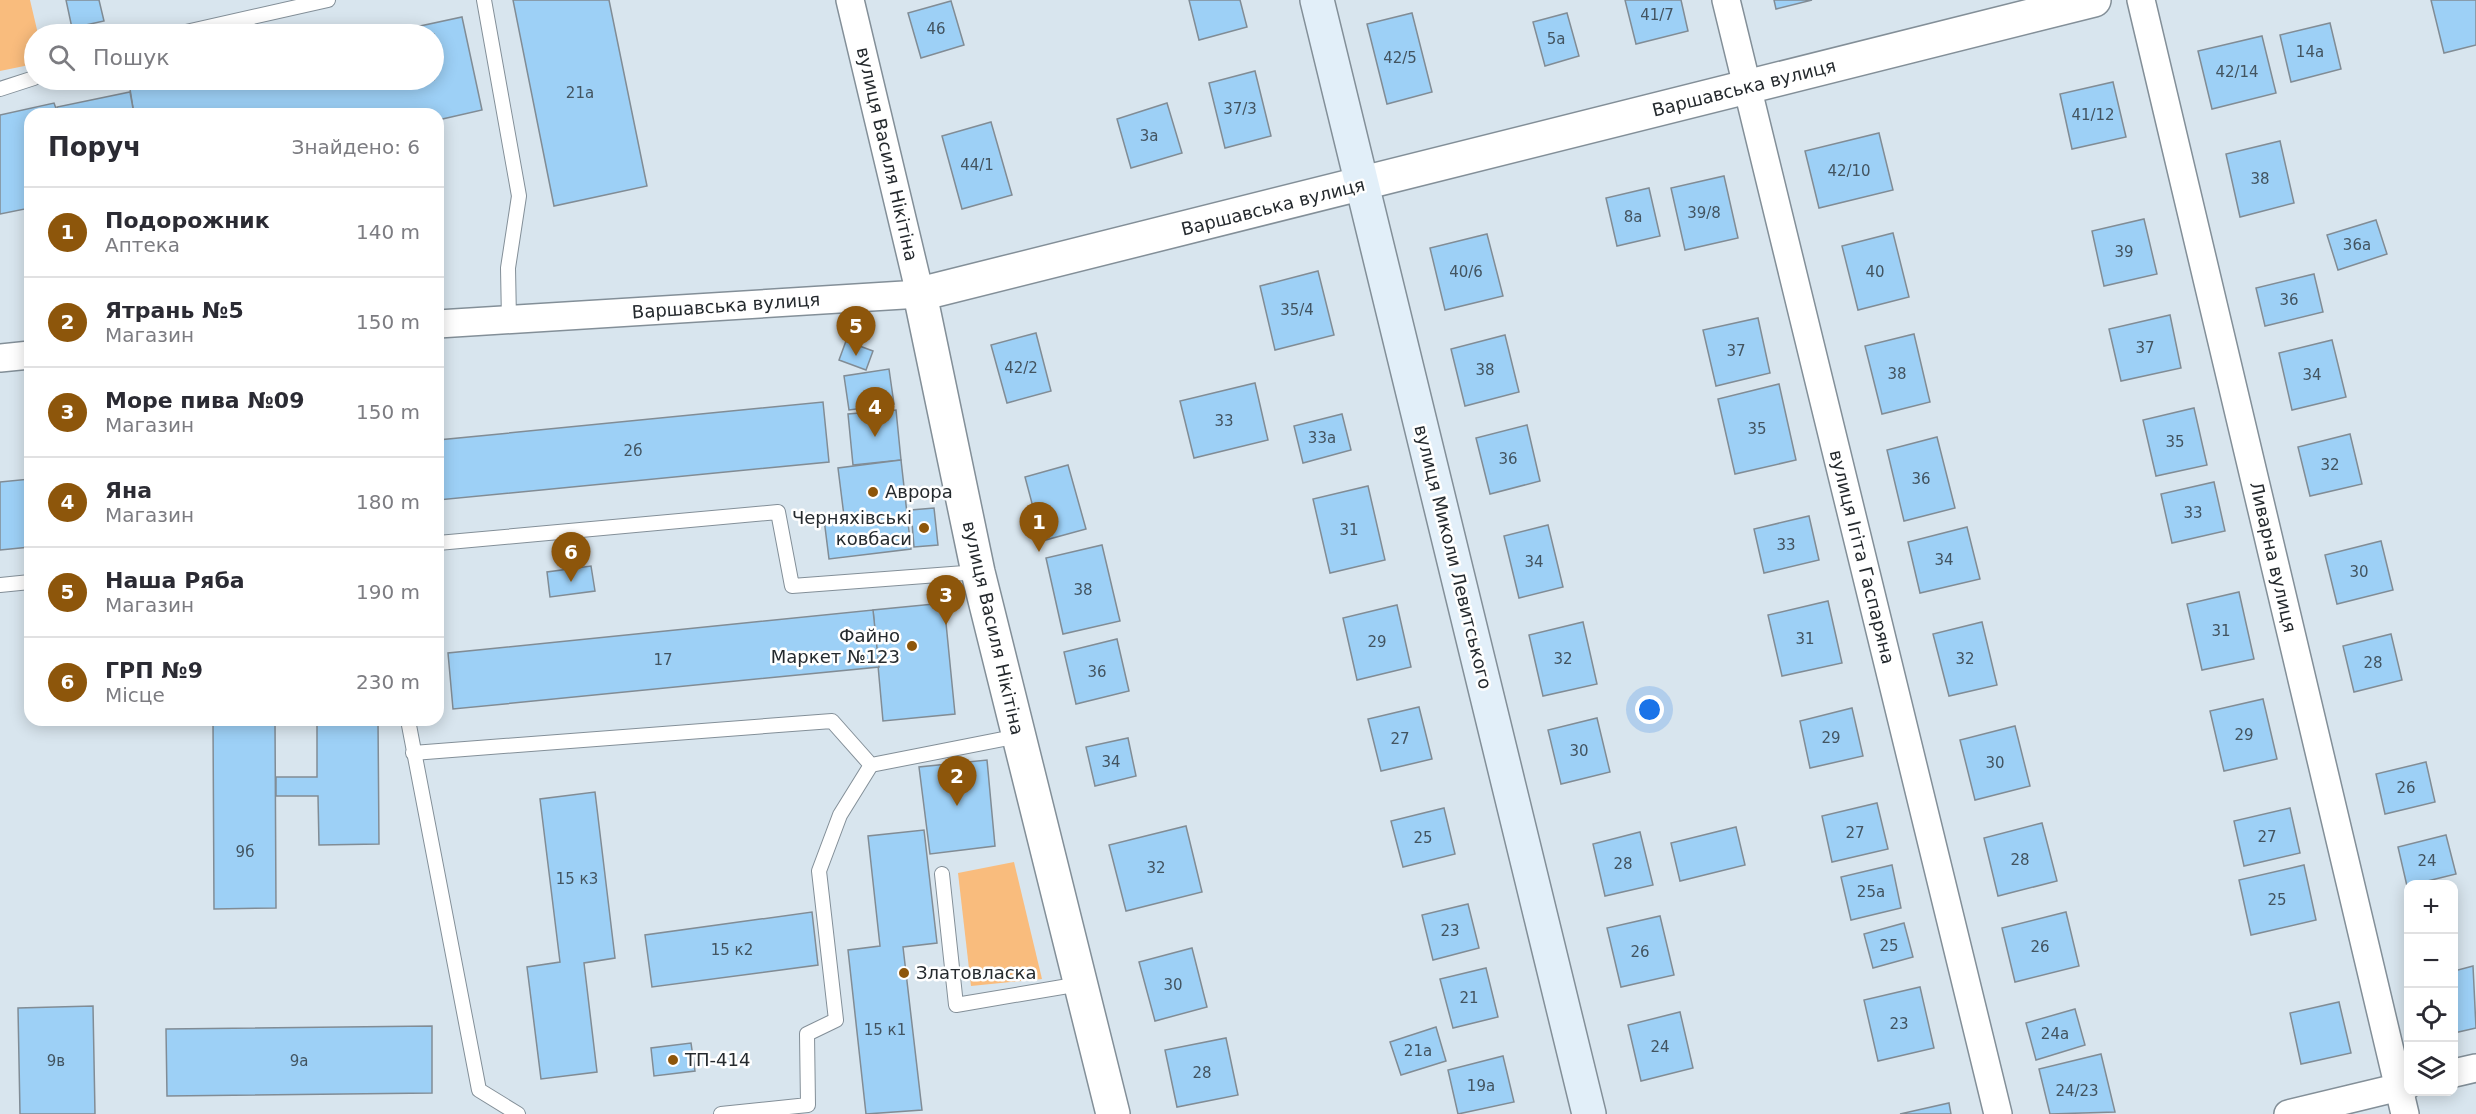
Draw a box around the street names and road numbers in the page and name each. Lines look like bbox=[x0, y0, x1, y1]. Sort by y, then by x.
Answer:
street label: вулиця Василя Нікітіна bbox=[853, 45, 922, 263]
street label: Варшавська вулиця bbox=[1650, 55, 1838, 121]
street label: Варшавська вулиця bbox=[1179, 174, 1367, 240]
street label: Варшавська вулиця bbox=[631, 288, 821, 323]
street label: вулиця Миколи Левитського bbox=[1410, 423, 1497, 691]
street label: вулиця Ігіта Гаспаряна bbox=[1826, 448, 1899, 666]
street label: Ливарна вулиця bbox=[2246, 479, 2301, 634]
street label: вулиця Василя Нікітіна bbox=[959, 519, 1028, 737]

